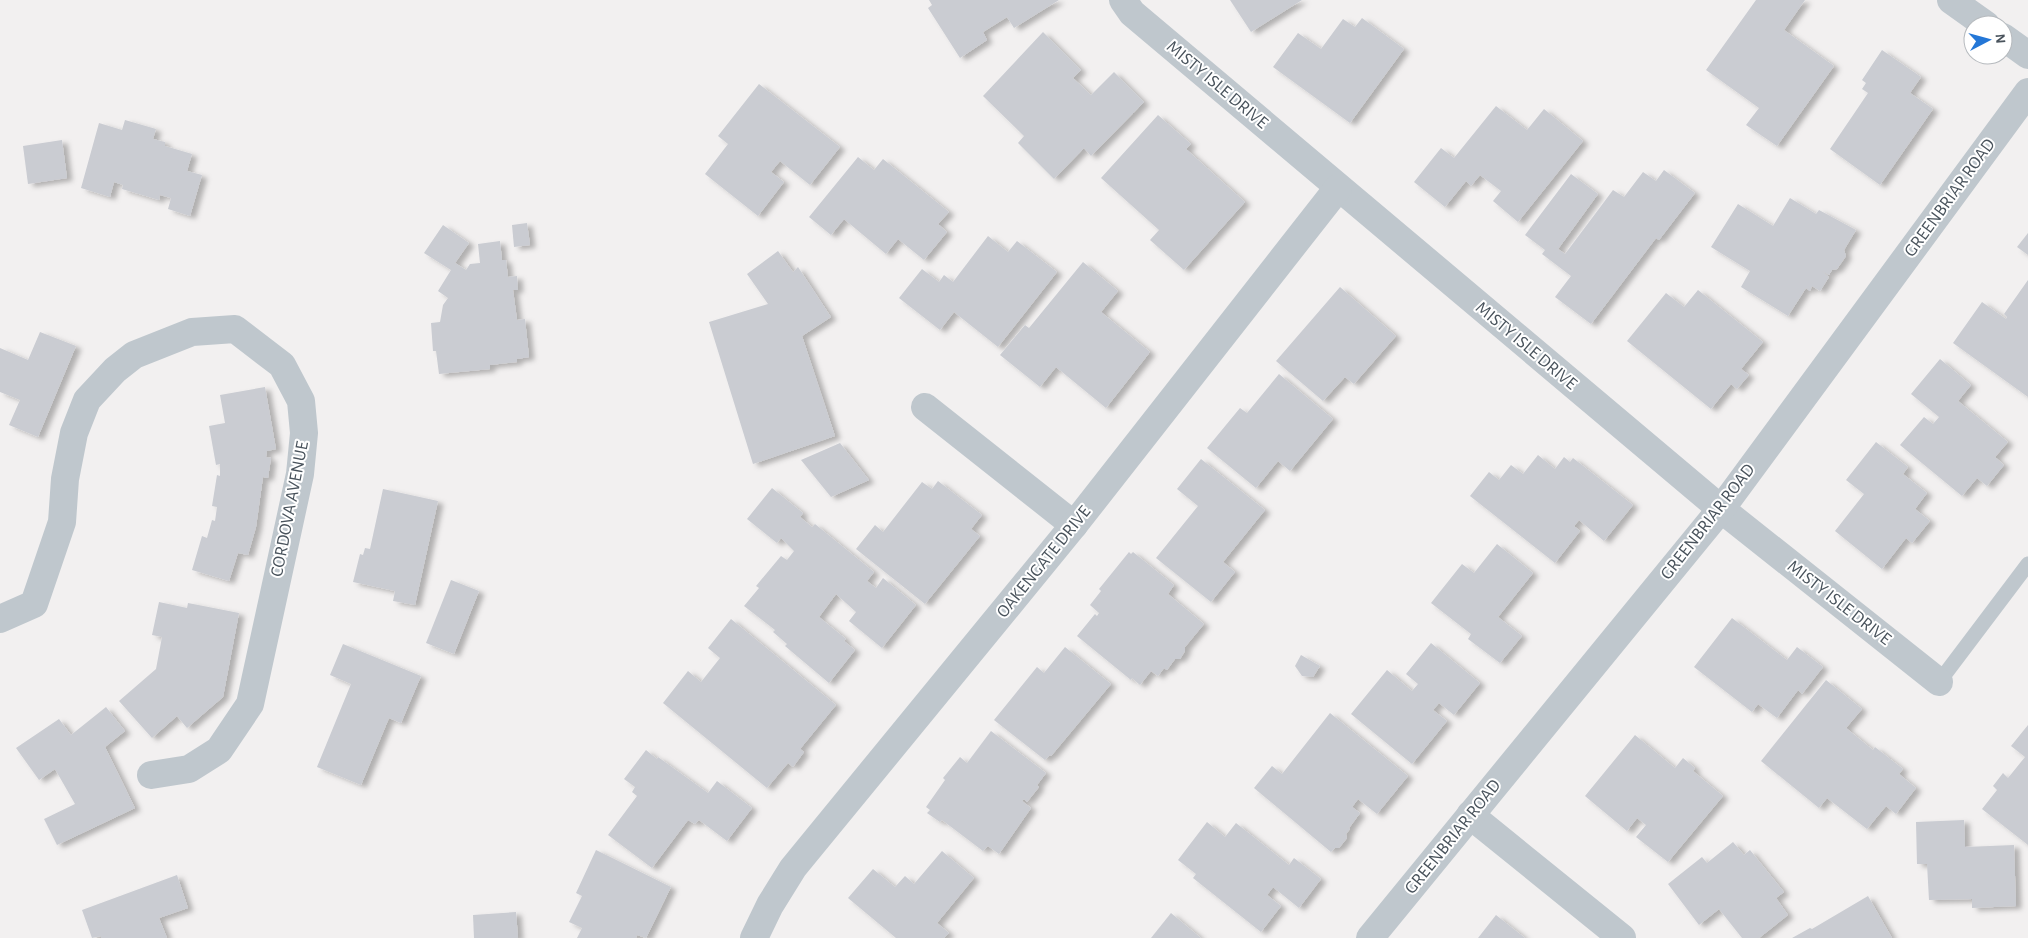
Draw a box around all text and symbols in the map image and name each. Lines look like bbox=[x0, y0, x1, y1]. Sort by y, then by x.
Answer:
north arrow bbox=[1963, 15, 2013, 65]
text: N bbox=[1992, 33, 2007, 44]
street label: MISTY ISLE DRIVE bbox=[1163, 38, 1271, 133]
street label: GREENBRIAR ROAD bbox=[1901, 136, 1999, 260]
street label: MISTY ISLE DRIVE bbox=[1472, 299, 1580, 394]
street label: CORDOVA AVENUE bbox=[268, 439, 312, 578]
street label: GREENBRIAR ROAD bbox=[1657, 461, 1759, 583]
street label: OAKENGATE DRIVE bbox=[994, 503, 1095, 621]
street label: MISTY ISLE DRIVE bbox=[1784, 557, 1894, 649]
street label: GREENBRIAR ROAD bbox=[1402, 776, 1504, 898]

